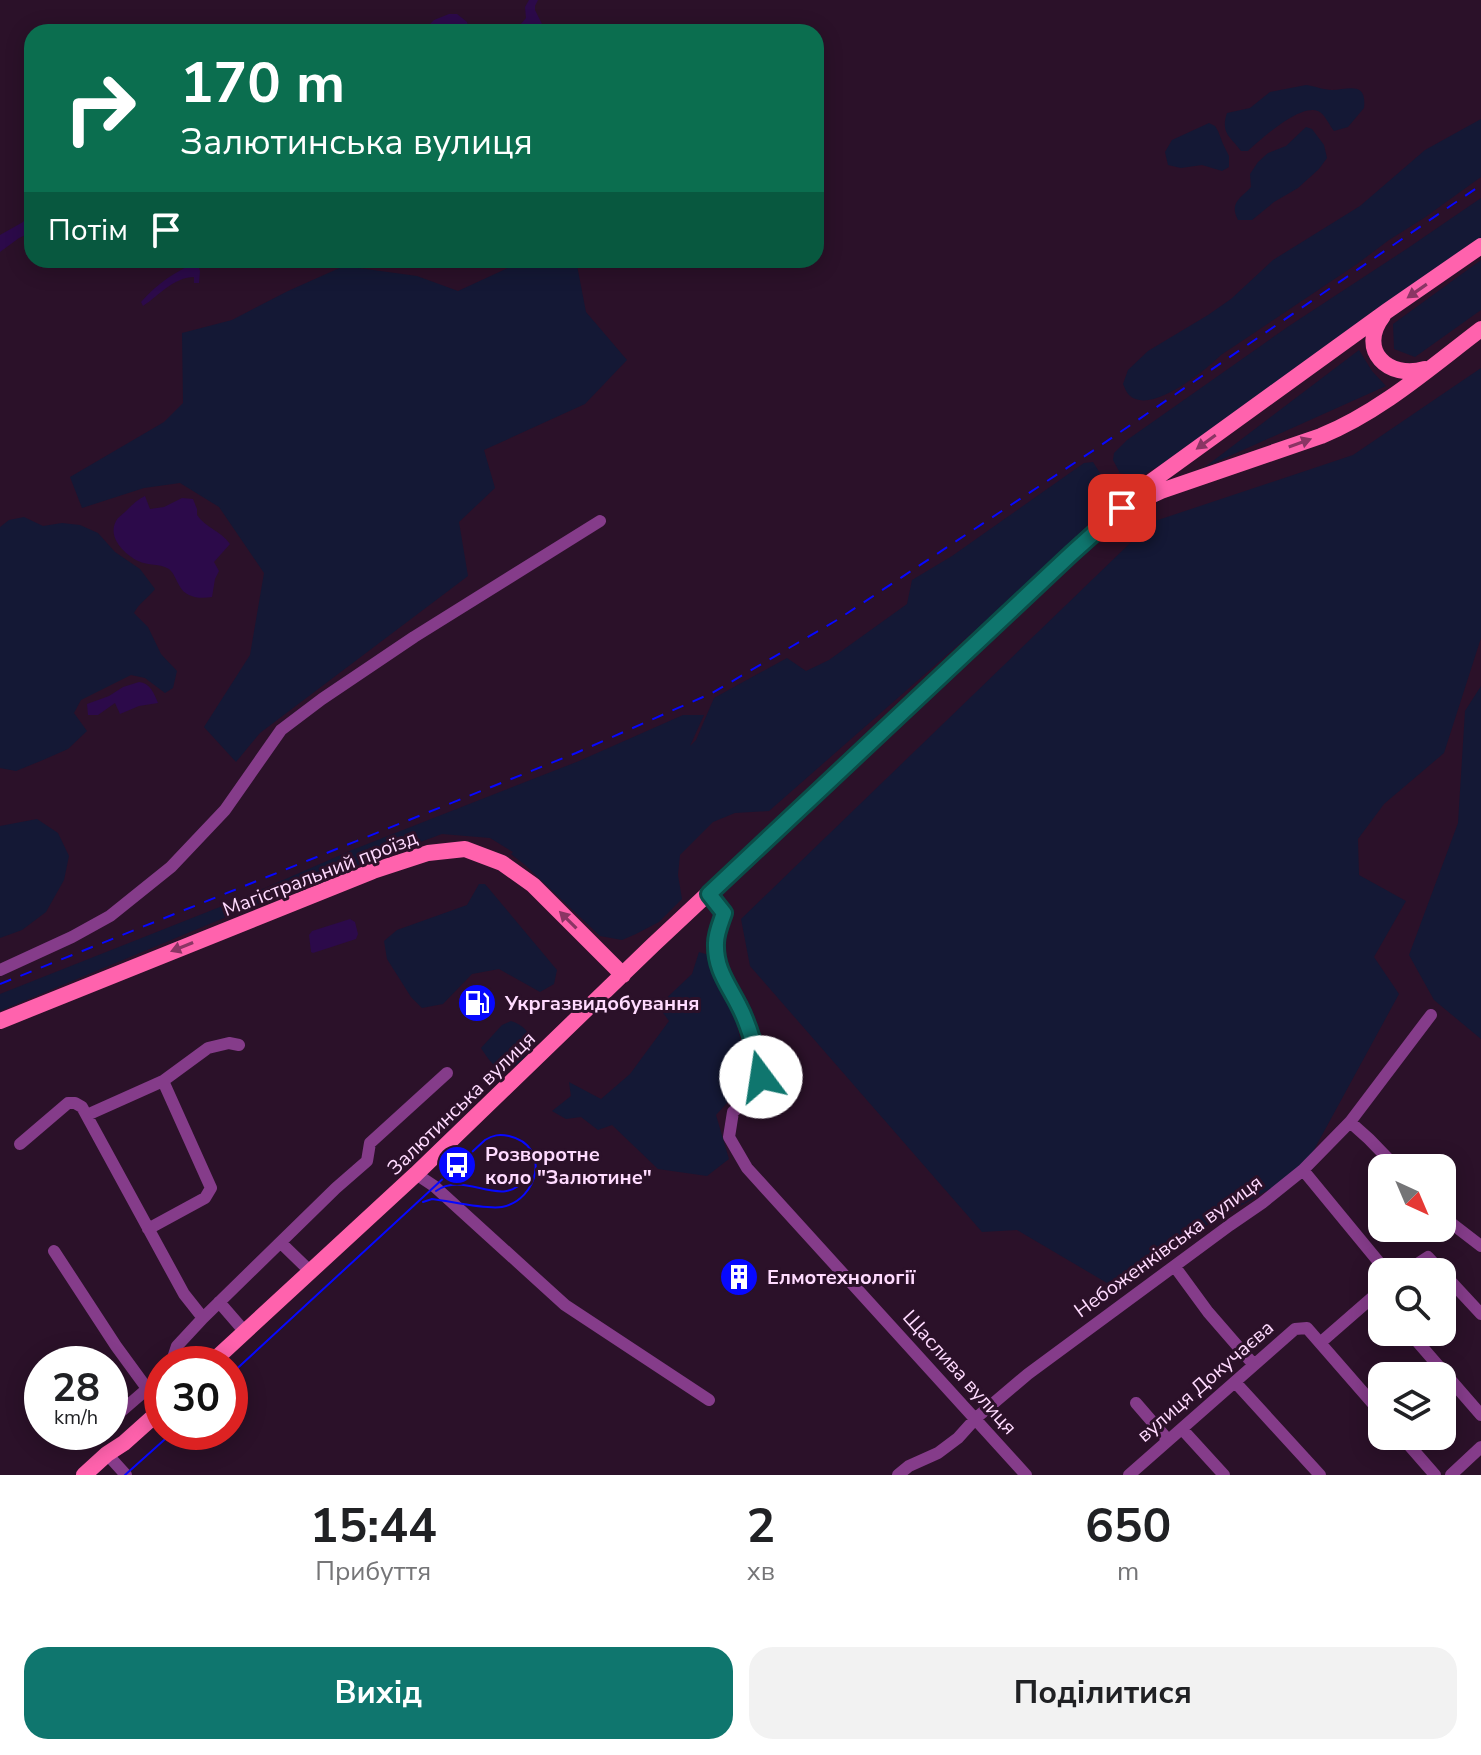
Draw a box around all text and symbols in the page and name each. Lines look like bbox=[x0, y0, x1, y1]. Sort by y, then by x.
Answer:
text: 170 m bbox=[180, 45, 345, 122]
icon: right bbox=[48, 56, 152, 160]
text: Залютинська вулиця bbox=[180, 118, 533, 167]
icon: arrive bbox=[144, 208, 188, 252]
text: Потім bbox=[48, 210, 128, 251]
one-way arrow bbox=[1406, 283, 1428, 299]
one-way arrow bbox=[1196, 434, 1216, 450]
one-way arrow bbox=[1288, 436, 1312, 448]
pin bbox=[1088, 474, 1156, 542]
icon: arrive bbox=[1100, 486, 1144, 530]
street label: Магістральний проїзд bbox=[219, 824, 422, 923]
one-way arrow bbox=[559, 912, 578, 930]
one-way arrow bbox=[170, 941, 194, 954]
fuel station icon: Укргазвидобування bbox=[456, 982, 498, 1024]
place label: Укргазвидобування bbox=[504, 990, 700, 1017]
street label: Залютинська вулиця bbox=[381, 1026, 541, 1181]
position arrow bbox=[719, 1035, 803, 1119]
place label: Розворотне коло "Залютине" bbox=[485, 1141, 652, 1191]
bus stop icon: Розворотне коло "Залютине" bbox=[436, 1144, 478, 1186]
north arrow bbox=[1368, 1154, 1456, 1242]
map controls bbox=[1368, 1154, 1456, 1450]
street label: Небоженківська вулиця bbox=[1069, 1169, 1268, 1324]
building icon: Елмотехнології bbox=[718, 1256, 760, 1298]
button: search bbox=[1368, 1258, 1456, 1346]
place label: Елмотехнології bbox=[767, 1264, 916, 1291]
street label: Щаслива вулиця bbox=[896, 1304, 1023, 1440]
street label: вулиця Докучаєва bbox=[1131, 1314, 1280, 1448]
speed limit sign: 30 bbox=[144, 1346, 248, 1450]
text: 28 bbox=[52, 1361, 100, 1415]
button: layers bbox=[1368, 1362, 1456, 1450]
text: km/h bbox=[54, 1404, 98, 1431]
text: 15:44 bbox=[310, 1493, 437, 1559]
text: 2 bbox=[746, 1493, 775, 1559]
text: 650 bbox=[1085, 1493, 1171, 1559]
text: Прибуття bbox=[315, 1554, 431, 1589]
text: хв bbox=[747, 1554, 775, 1589]
text: m bbox=[1117, 1554, 1139, 1589]
button: Вихід bbox=[24, 1647, 733, 1739]
button: Поділитися bbox=[749, 1647, 1457, 1739]

